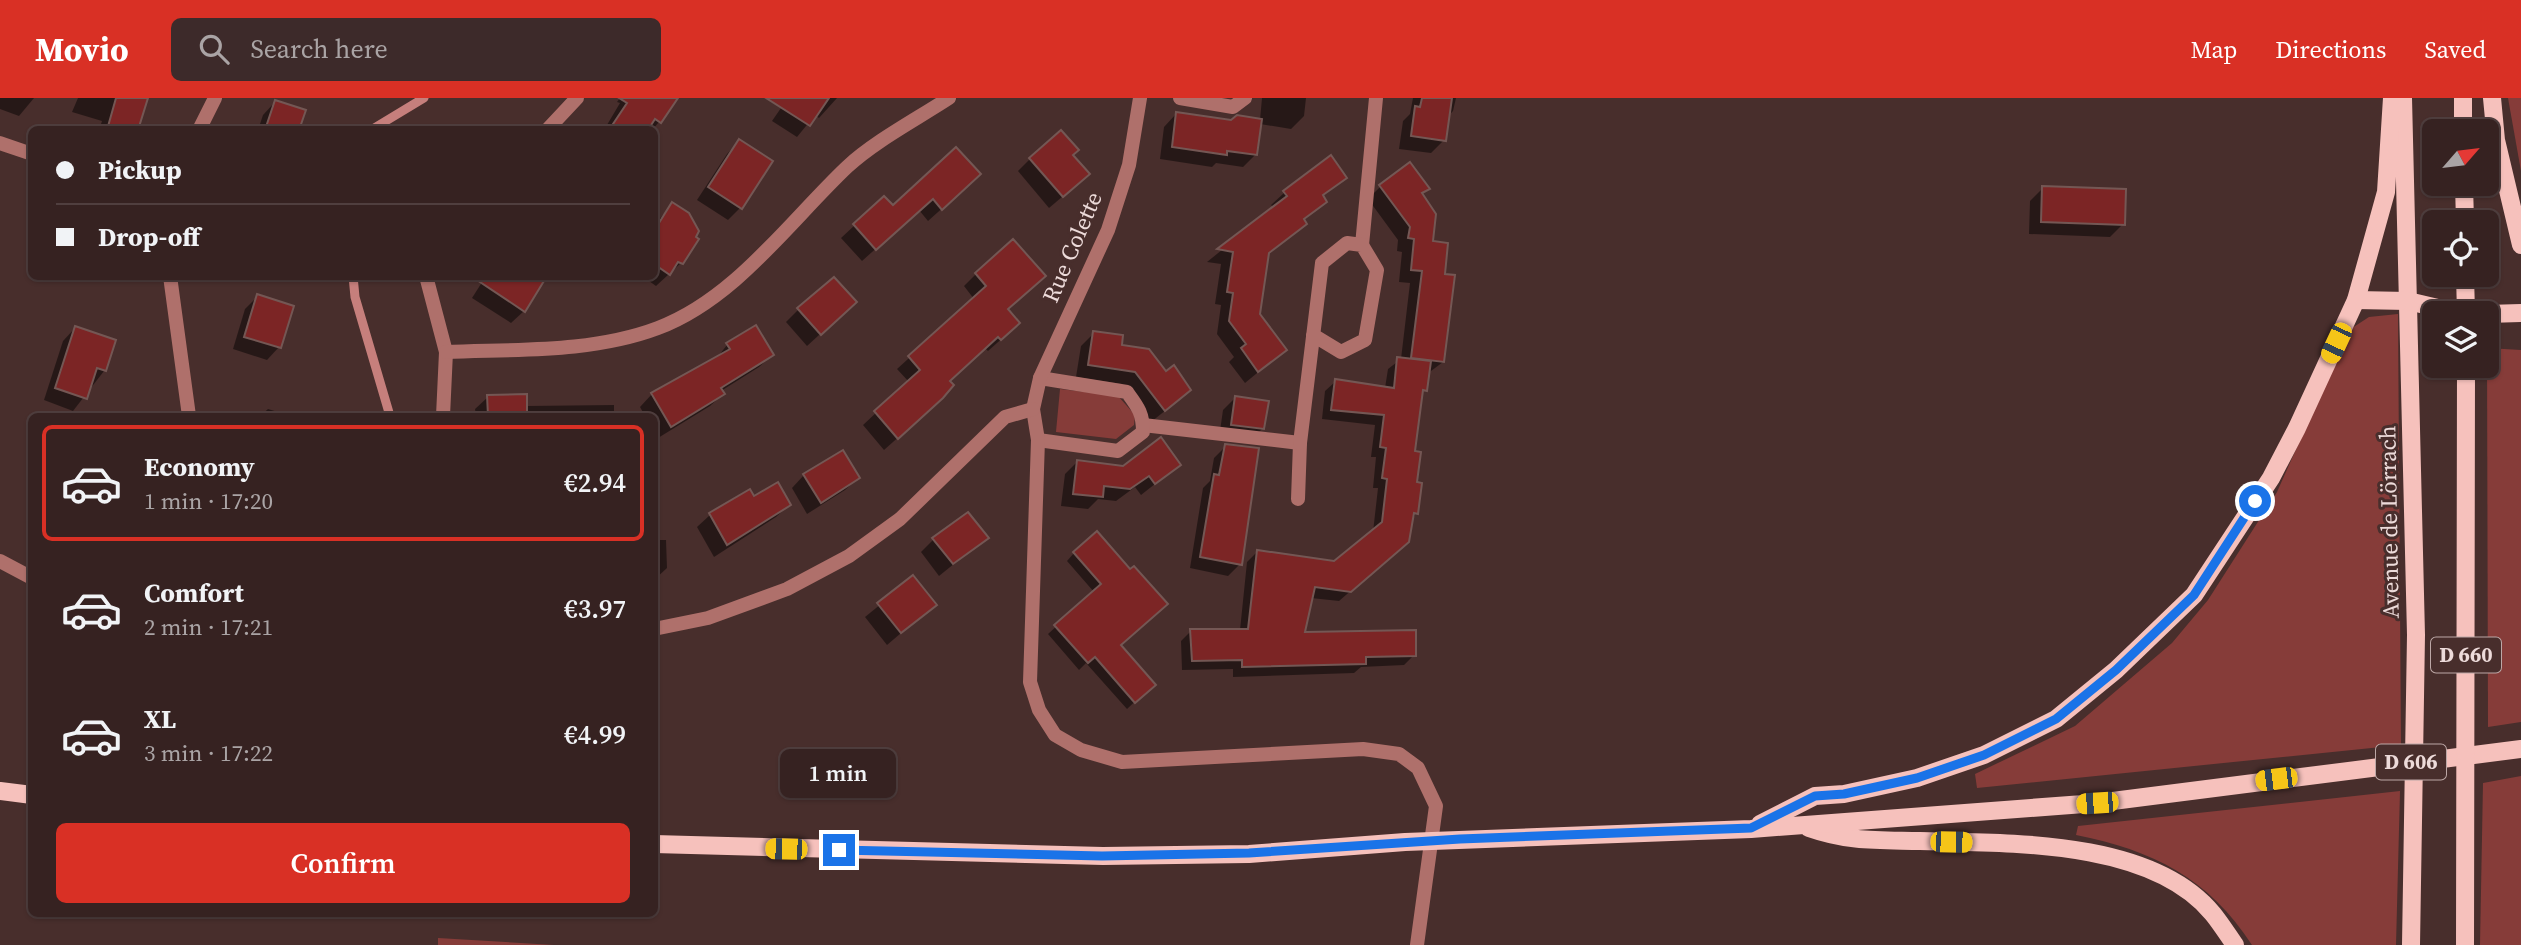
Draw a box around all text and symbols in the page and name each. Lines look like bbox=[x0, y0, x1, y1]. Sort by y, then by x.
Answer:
search box bbox=[171, 18, 661, 81]
text: Movio bbox=[35, 27, 129, 72]
icon: search bbox=[195, 30, 233, 68]
text: Search here bbox=[251, 31, 388, 67]
text: Map bbox=[2190, 33, 2237, 66]
text: Directions bbox=[2275, 33, 2386, 66]
text: Saved bbox=[2424, 33, 2486, 66]
north arrow bbox=[2422, 119, 2499, 196]
map controls bbox=[2422, 119, 2499, 378]
text: Pickup bbox=[98, 152, 182, 188]
street label: Rue Colette bbox=[1034, 187, 1110, 307]
button: locate bbox=[2422, 210, 2499, 287]
text: Drop-off bbox=[98, 219, 200, 255]
button: layers bbox=[2422, 301, 2499, 378]
car bbox=[2318, 320, 2355, 366]
street label: Avenue de Lörrach bbox=[2371, 425, 2407, 619]
text: Economy bbox=[144, 449, 255, 485]
icon: car bbox=[60, 452, 123, 515]
text: €2.94 bbox=[564, 465, 626, 501]
text: 1 min · 17:20 bbox=[144, 485, 273, 517]
route start bbox=[2239, 485, 2271, 517]
text: Comfort bbox=[144, 575, 244, 611]
icon: car bbox=[60, 578, 123, 641]
text: €3.97 bbox=[564, 591, 626, 627]
text: 2 min · 17:21 bbox=[144, 611, 273, 643]
road number: D 660 bbox=[2431, 638, 2501, 672]
text: XL bbox=[144, 701, 176, 737]
icon: car bbox=[60, 704, 123, 767]
text: €4.99 bbox=[564, 717, 626, 753]
text: 3 min · 17:22 bbox=[144, 737, 273, 769]
road number: D 606 bbox=[2376, 744, 2446, 780]
callout: 1 min bbox=[781, 748, 897, 798]
text: 1 min bbox=[808, 757, 868, 789]
car bbox=[2254, 766, 2299, 792]
car bbox=[2076, 791, 2119, 815]
button: Confirm bbox=[56, 823, 630, 903]
car bbox=[1930, 831, 1973, 853]
route end bbox=[823, 834, 855, 866]
car bbox=[765, 838, 808, 860]

